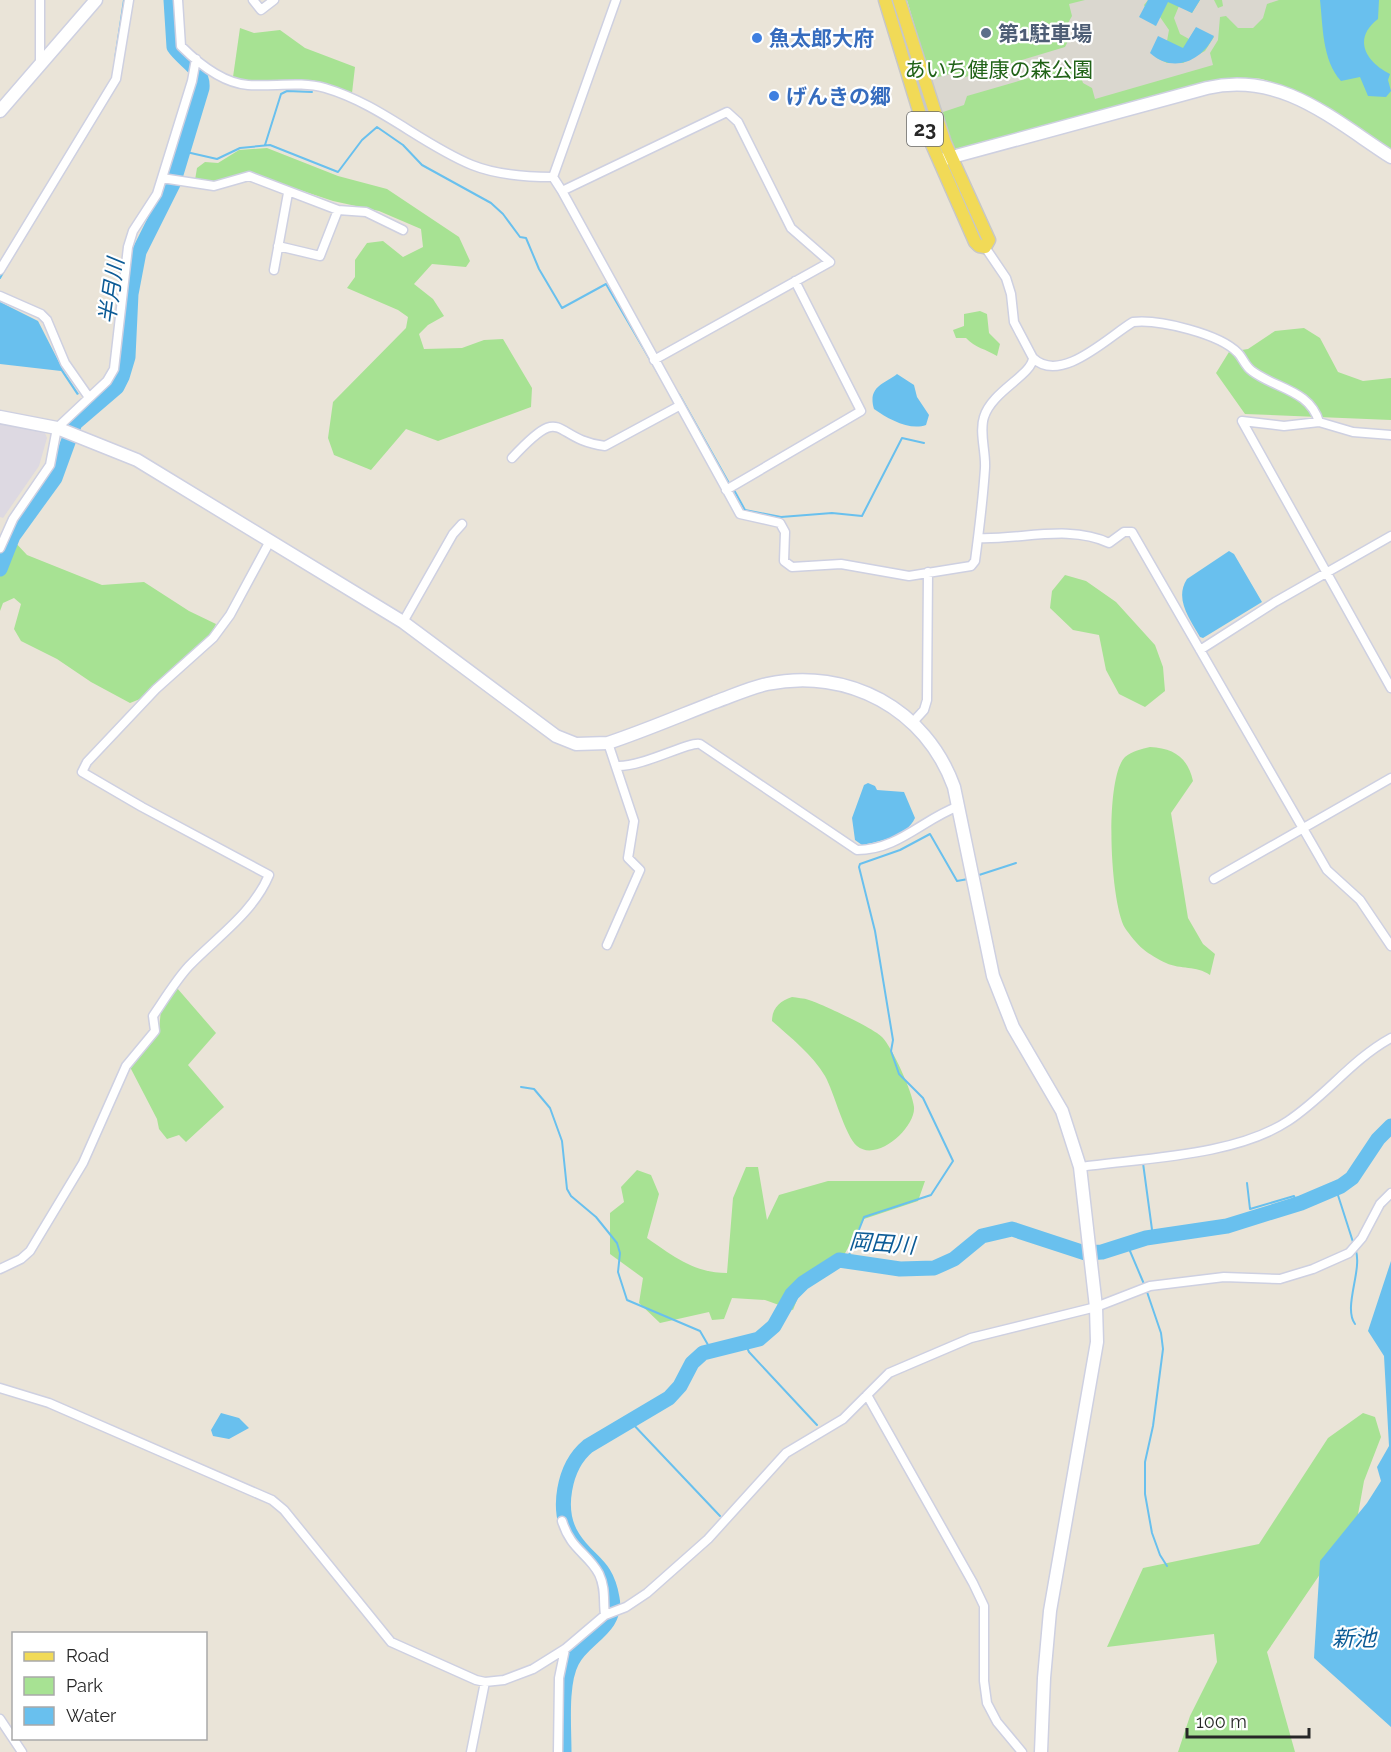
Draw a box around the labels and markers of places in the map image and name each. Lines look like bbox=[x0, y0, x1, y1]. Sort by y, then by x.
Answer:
place label: 第1駐車場 bbox=[998, 21, 1092, 46]
place label: 魚太郎大府 bbox=[769, 26, 874, 51]
marker: 第1駐車場 bbox=[979, 26, 993, 40]
marker: 魚太郎大府 bbox=[750, 31, 764, 45]
place label: げんきの郷 bbox=[786, 84, 891, 109]
marker: げんきの郷 bbox=[767, 89, 781, 103]

